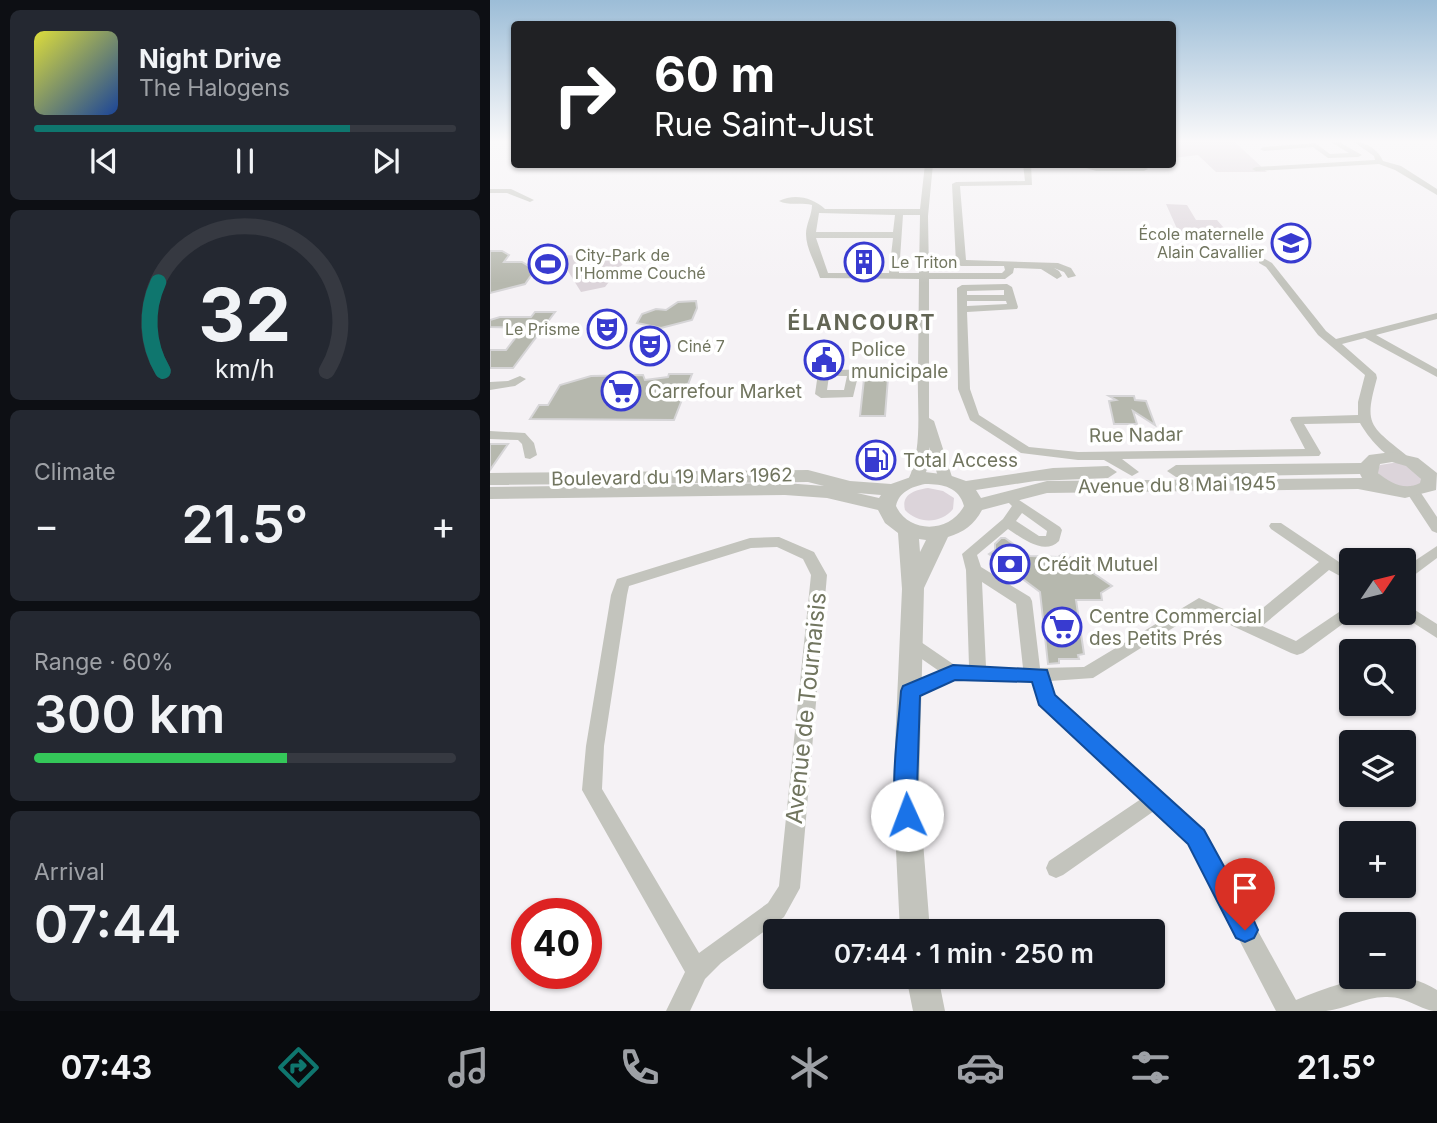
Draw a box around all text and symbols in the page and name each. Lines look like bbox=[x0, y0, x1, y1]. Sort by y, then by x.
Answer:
text: Night Drive bbox=[139, 43, 281, 74]
text: 60 m bbox=[654, 45, 775, 104]
icon: right bbox=[539, 49, 630, 140]
text: The Halogens bbox=[139, 74, 290, 102]
text: Rue Saint-Just bbox=[654, 105, 874, 144]
icon: previous bbox=[85, 142, 123, 180]
icon: pause bbox=[226, 142, 264, 180]
icon: next bbox=[367, 142, 405, 180]
school or university icon: École maternelle Alain Cavallier bbox=[1270, 222, 1312, 264]
place label: École maternelle Alain Cavallier bbox=[1138, 224, 1264, 262]
building icon: Le Triton bbox=[843, 241, 885, 283]
sports icon: City-Park de l'Homme Couché bbox=[527, 243, 569, 285]
place label: City-Park de l'Homme Couché bbox=[575, 245, 706, 283]
place label: Le Triton bbox=[891, 252, 958, 272]
text: 32 bbox=[199, 271, 291, 360]
theatre icon: Le Prisme bbox=[586, 308, 628, 350]
district label: ÉLANCOURT bbox=[787, 309, 937, 335]
place label: Le Prisme bbox=[505, 319, 580, 339]
theatre icon: Ciné 7 bbox=[629, 325, 671, 367]
place label: Ciné 7 bbox=[677, 336, 725, 356]
place label: Police municipale bbox=[851, 338, 948, 383]
public building icon: Police municipale bbox=[803, 339, 845, 381]
text: km/h bbox=[215, 354, 275, 384]
supermarket icon: Carrefour Market bbox=[600, 370, 642, 412]
place label: Carrefour Market bbox=[648, 380, 802, 403]
street label: Rue Nadar bbox=[1089, 423, 1183, 447]
fuel station icon: Total Access bbox=[855, 439, 897, 481]
place label: Total Access bbox=[903, 449, 1018, 472]
text: Climate bbox=[34, 458, 116, 486]
street label: Boulevard du 19 Mars 1962 bbox=[551, 463, 793, 491]
street label: Avenue du 8 Mai 1945 bbox=[1078, 472, 1276, 498]
text: 21.5° bbox=[182, 493, 308, 556]
text: − bbox=[34, 502, 59, 548]
text: + bbox=[431, 502, 456, 548]
bank icon: Crédit Mutuel bbox=[989, 543, 1031, 585]
north arrow bbox=[1339, 548, 1416, 625]
map controls bbox=[1339, 548, 1416, 989]
place label: Crédit Mutuel bbox=[1037, 553, 1158, 576]
street label: Avenue de Tournaisis bbox=[780, 591, 832, 825]
place label: Centre Commercial des Petits Prés bbox=[1089, 605, 1262, 650]
supermarket icon: Centre Commercial des Petits Prés bbox=[1041, 606, 1083, 648]
button: search bbox=[1339, 639, 1416, 716]
text: Range · 60% bbox=[34, 648, 174, 676]
text: 300 km bbox=[34, 683, 225, 746]
button: layers bbox=[1339, 730, 1416, 807]
position arrow bbox=[870, 778, 944, 852]
button: + bbox=[1339, 821, 1416, 898]
text: Arrival bbox=[34, 858, 105, 886]
pin bbox=[1215, 858, 1275, 930]
icon: arrive bbox=[1226, 869, 1264, 907]
text: 07:44 bbox=[34, 893, 181, 956]
speed limit sign: 40 bbox=[511, 898, 602, 989]
button: − bbox=[1339, 912, 1416, 989]
text: 07:44 · 1 min · 250 m bbox=[834, 938, 1094, 969]
icon: directions bbox=[274, 1043, 323, 1092]
icon: music bbox=[444, 1043, 493, 1092]
icon: phone bbox=[615, 1043, 664, 1092]
icon: climate bbox=[785, 1043, 834, 1092]
icon: car bbox=[956, 1043, 1005, 1092]
icon: filters bbox=[1126, 1043, 1175, 1092]
text: 07:43 bbox=[61, 1048, 152, 1087]
text: 21.5° bbox=[1297, 1048, 1376, 1087]

